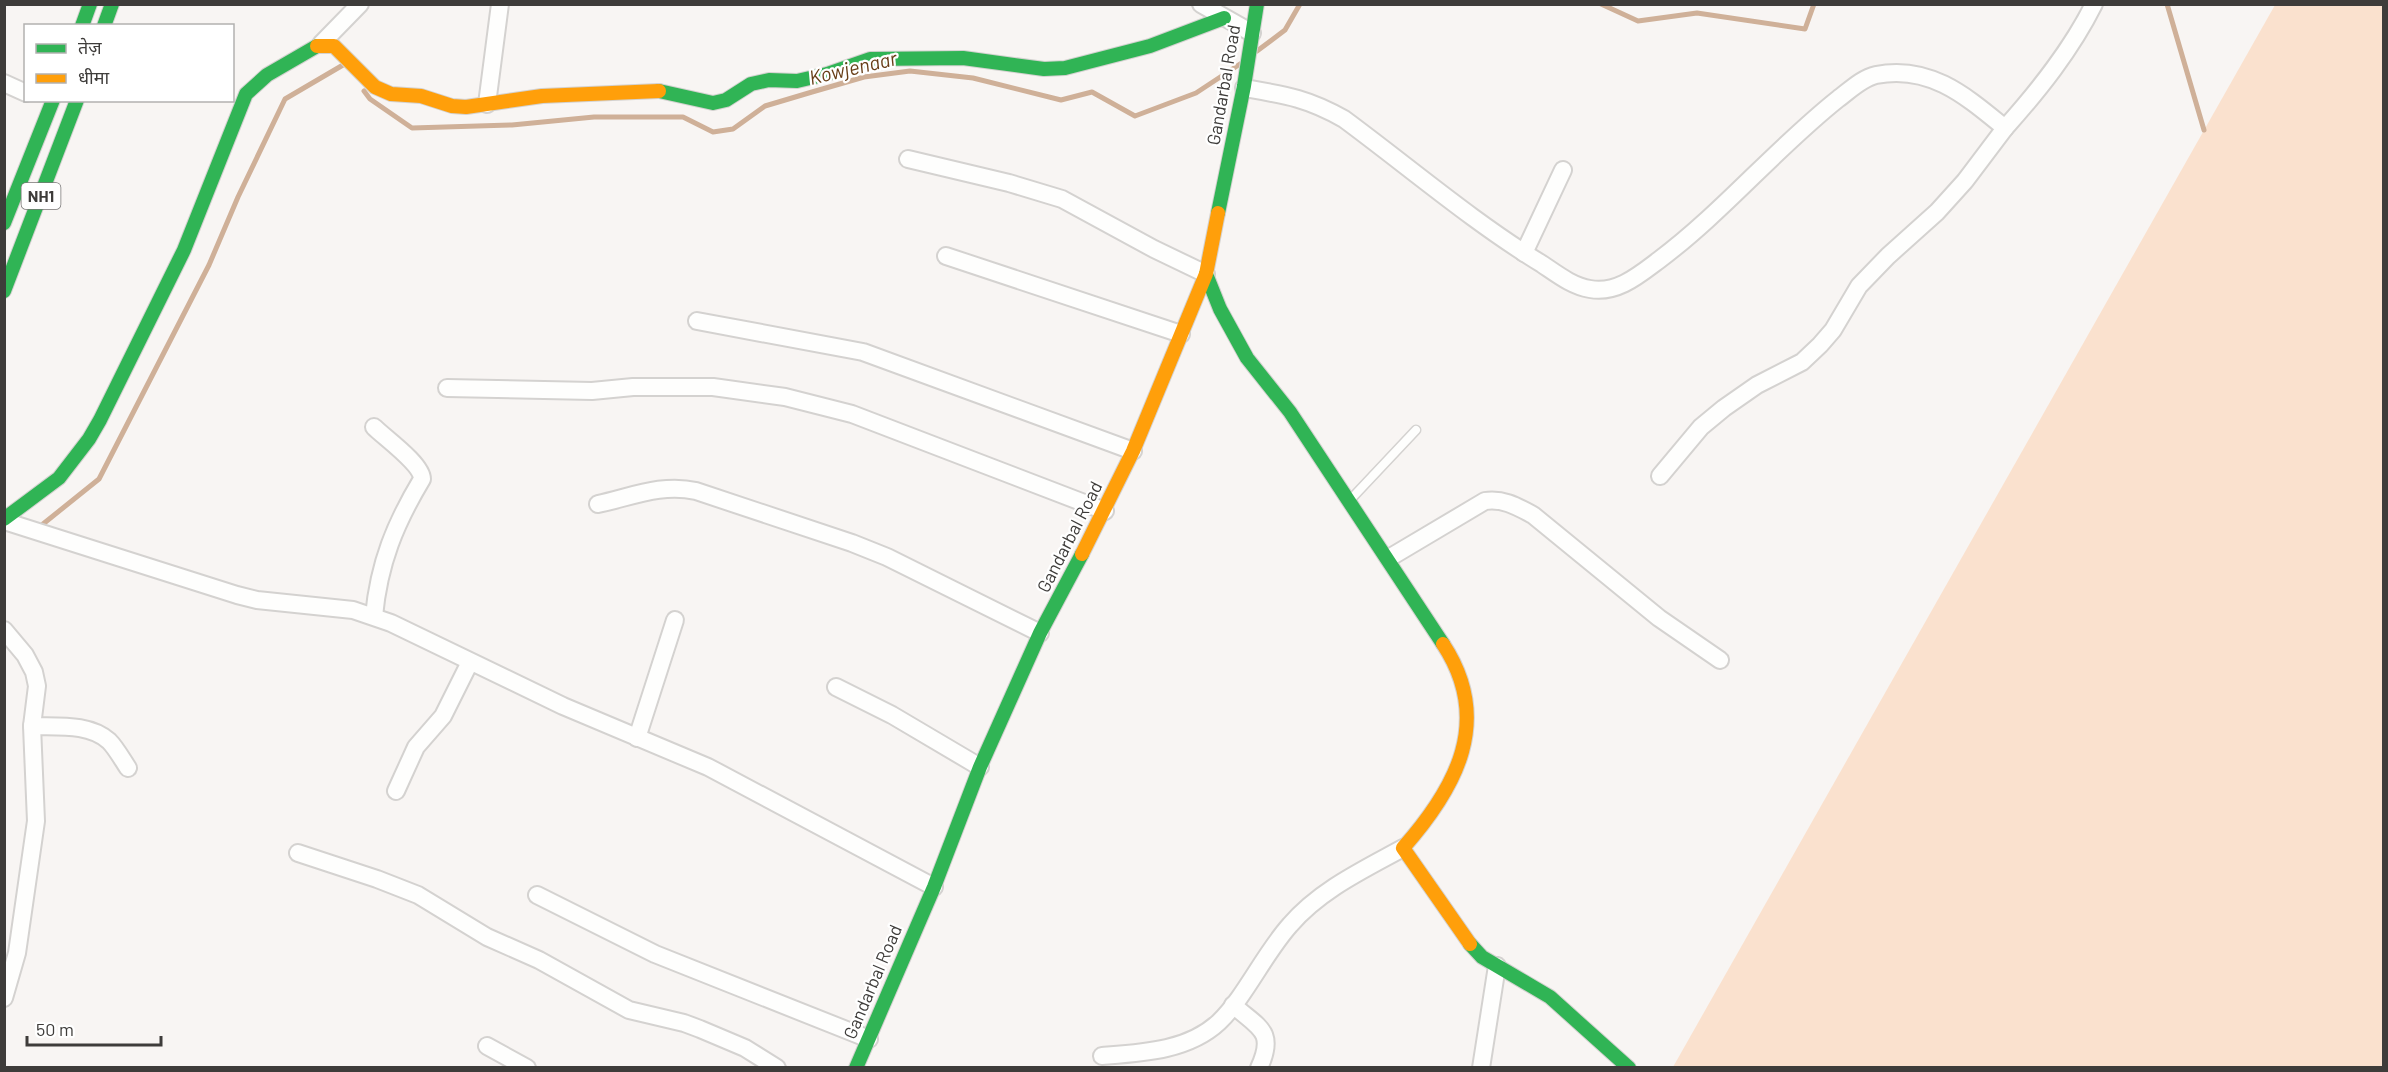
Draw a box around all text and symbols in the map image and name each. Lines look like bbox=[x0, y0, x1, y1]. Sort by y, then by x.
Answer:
street label: Gandarbal Road bbox=[1202, 23, 1244, 147]
legend bbox=[24, 24, 234, 102]
text: तेज़ bbox=[78, 36, 102, 58]
water label: Kowjenaar bbox=[806, 45, 900, 89]
text: धीमा bbox=[78, 66, 109, 88]
road number: NH1 bbox=[22, 183, 60, 209]
street label: Gandarbal Road bbox=[1032, 477, 1107, 596]
street label: Gandarbal Road bbox=[838, 921, 906, 1042]
scale bar bbox=[27, 1009, 160, 1047]
text: 50 m bbox=[36, 1018, 74, 1040]

